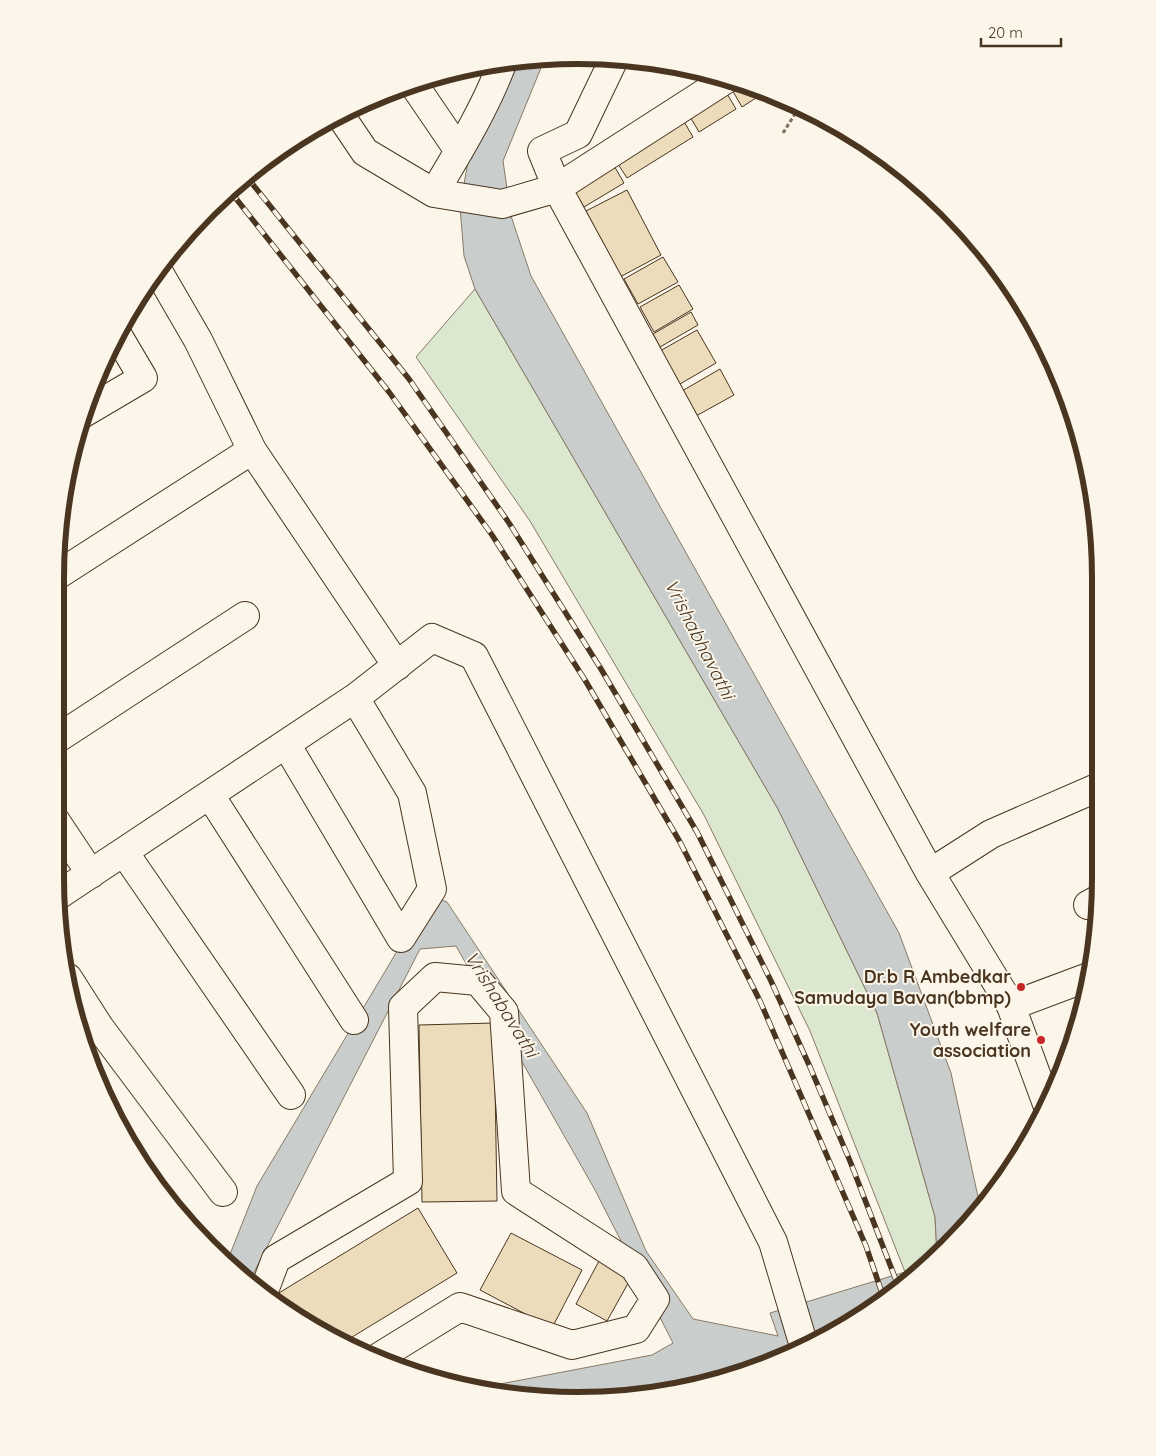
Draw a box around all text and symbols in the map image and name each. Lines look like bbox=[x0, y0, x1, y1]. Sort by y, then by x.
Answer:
scale bar bbox=[981, 15, 1061, 47]
text: 20 m bbox=[988, 23, 1023, 42]
water label: Vrishabhavathi bbox=[659, 575, 741, 705]
water label: Vrishabavathi bbox=[460, 946, 545, 1063]
place label: Dr.b R Ambedkar Samudaya Bavan(bbmp) bbox=[794, 965, 1011, 1009]
marker: Dr.b R Ambedkar Samudaya Bavan(bbmp) bbox=[1015, 981, 1027, 993]
place label: Youth welfare association bbox=[910, 1018, 1031, 1062]
marker: Youth welfare association bbox=[1035, 1034, 1047, 1046]

